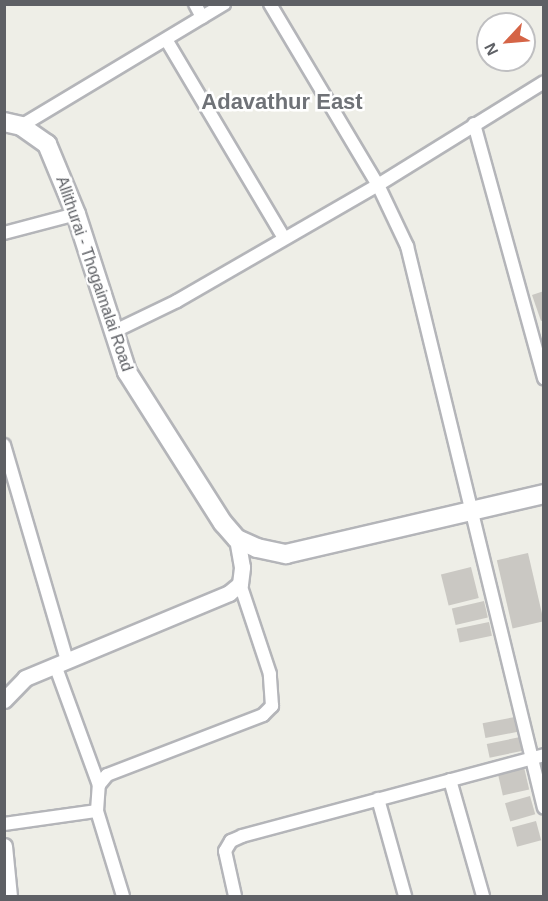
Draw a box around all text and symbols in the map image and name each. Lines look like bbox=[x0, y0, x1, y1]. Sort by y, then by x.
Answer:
north arrow bbox=[476, 12, 536, 72]
text: N bbox=[481, 40, 501, 58]
district label: Adavathur East bbox=[201, 89, 363, 115]
street label: Allithurai - Thogaimalai Road bbox=[51, 174, 137, 374]

